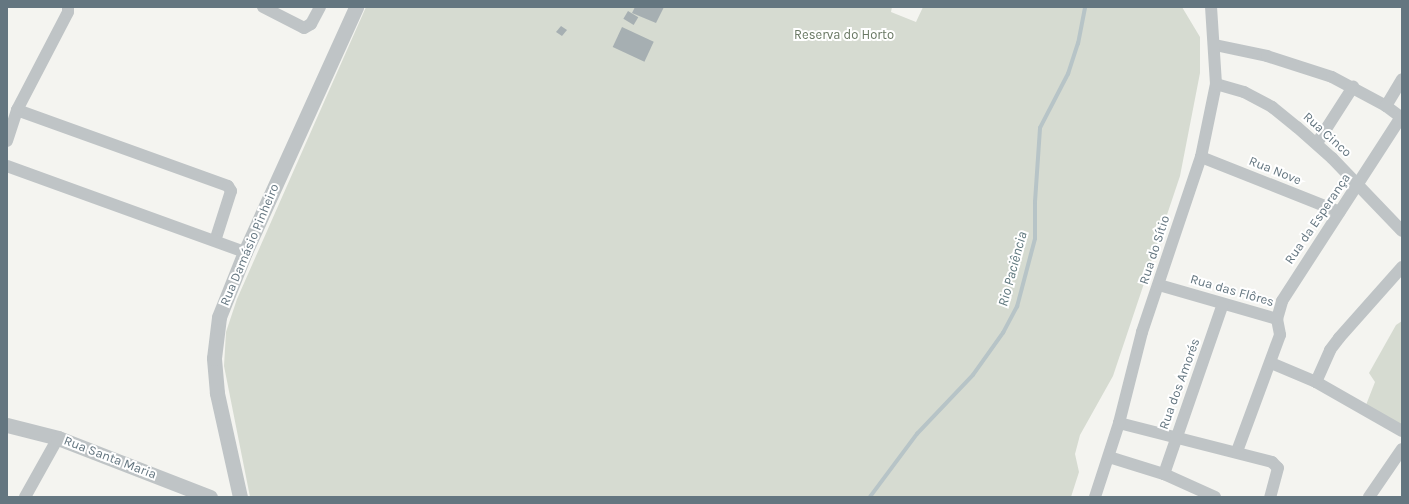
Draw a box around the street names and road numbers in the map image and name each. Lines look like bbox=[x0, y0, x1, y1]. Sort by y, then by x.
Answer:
street label: Rua Cinco bbox=[1300, 109, 1354, 161]
street label: Rua Nove bbox=[1246, 153, 1304, 189]
street label: Rua da Esperança bbox=[1282, 171, 1354, 267]
street label: Rua Damásio Pinheiro bbox=[217, 182, 283, 308]
street label: Rua do Sítio bbox=[1137, 214, 1173, 286]
street label: Rua das Flôres bbox=[1188, 272, 1276, 310]
street label: Rua dos Amorés bbox=[1156, 336, 1204, 432]
street label: Rua Santa Maria bbox=[61, 433, 159, 483]

